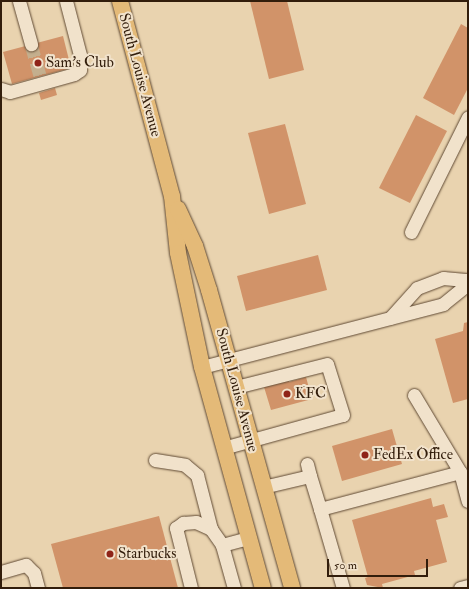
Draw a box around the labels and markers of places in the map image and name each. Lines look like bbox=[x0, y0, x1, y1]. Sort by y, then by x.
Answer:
place label: Sam's Club bbox=[46, 54, 114, 72]
marker: Sam's Club bbox=[33, 58, 43, 68]
place label: KFC bbox=[295, 385, 326, 403]
marker: KFC bbox=[282, 389, 292, 399]
place label: FedEx Office bbox=[373, 446, 453, 464]
marker: FedEx Office bbox=[360, 450, 370, 460]
place label: Starbucks bbox=[118, 545, 176, 563]
marker: Starbucks bbox=[105, 549, 115, 559]

